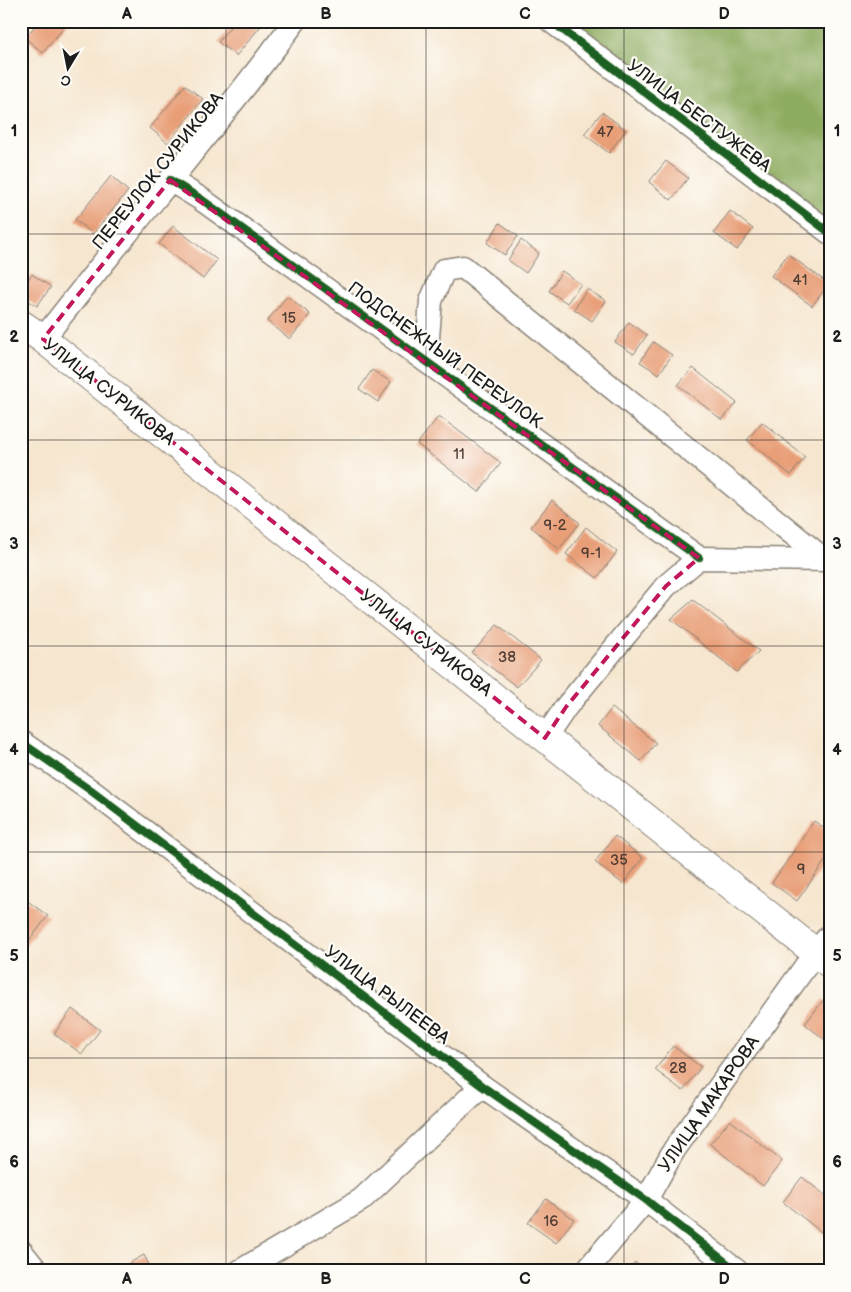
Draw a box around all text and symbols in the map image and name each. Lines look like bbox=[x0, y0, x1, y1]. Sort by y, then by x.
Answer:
text: A bbox=[121, 5, 132, 24]
text: B bbox=[320, 5, 332, 24]
text: C bbox=[519, 5, 531, 24]
text: D bbox=[718, 5, 730, 24]
north arrow bbox=[42, 42, 92, 92]
street label: УЛИЦА БЕСТУЖЕВА bbox=[623, 55, 775, 177]
text: С bbox=[59, 71, 72, 90]
street label: ПЕРЕУЛОК СУРИКОВА bbox=[88, 88, 228, 254]
text: 1 bbox=[11, 122, 17, 141]
text: 1 bbox=[834, 122, 840, 141]
house number: 47 bbox=[597, 123, 614, 142]
house number: 41 bbox=[793, 271, 807, 290]
street label: ПОДСНЕЖНЫЙ ПЕРЕУЛОК bbox=[344, 277, 547, 433]
house number: 15 bbox=[282, 309, 296, 328]
text: 2 bbox=[9, 328, 19, 347]
text: 2 bbox=[832, 328, 842, 347]
street label: УЛИЦА СУРИКОВА bbox=[39, 334, 179, 450]
house number: 11 bbox=[453, 445, 465, 464]
house number: 9-2 bbox=[543, 516, 567, 535]
text: 3 bbox=[9, 535, 19, 554]
text: 3 bbox=[832, 535, 842, 554]
house number: 9-1 bbox=[581, 544, 601, 563]
street label: УЛИЦА СУРИКОВА bbox=[356, 585, 496, 701]
house number: 38 bbox=[498, 648, 516, 667]
text: 4 bbox=[9, 741, 19, 760]
text: 4 bbox=[832, 741, 842, 760]
house number: 35 bbox=[610, 851, 628, 870]
house number: 9 bbox=[797, 860, 805, 879]
street label: УЛИЦА РЫЛЕЕВА bbox=[320, 941, 454, 1049]
text: 5 bbox=[9, 947, 19, 966]
text: 5 bbox=[832, 947, 842, 966]
street label: УЛИЦА МАКАРОВА bbox=[654, 1032, 764, 1176]
house number: 28 bbox=[669, 1059, 687, 1078]
text: 6 bbox=[9, 1153, 19, 1172]
text: 6 bbox=[832, 1153, 842, 1172]
house number: 16 bbox=[544, 1212, 558, 1231]
text: A bbox=[121, 1270, 132, 1289]
text: B bbox=[320, 1270, 332, 1289]
text: C bbox=[519, 1270, 531, 1289]
text: D bbox=[718, 1270, 730, 1289]

